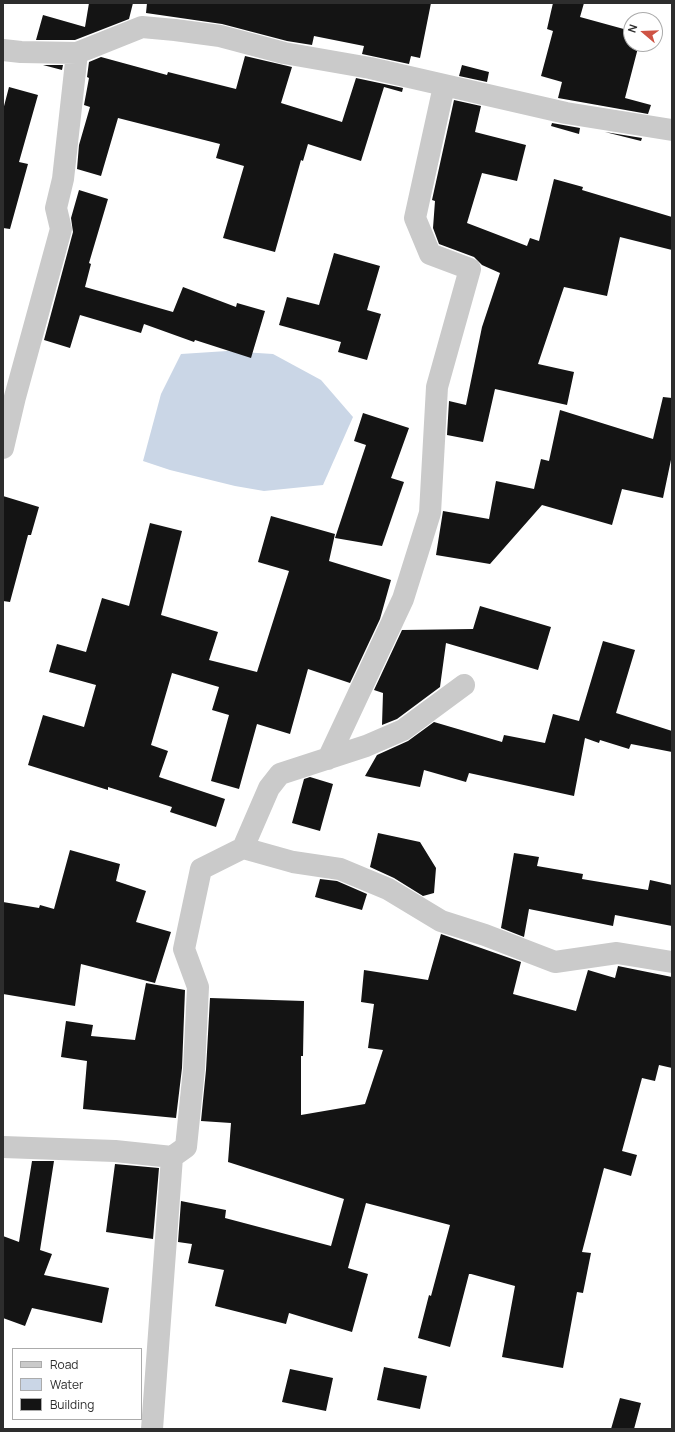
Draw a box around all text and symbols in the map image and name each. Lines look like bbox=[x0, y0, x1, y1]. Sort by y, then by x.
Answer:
north arrow bbox=[623, 12, 663, 52]
text: N bbox=[624, 22, 641, 34]
legend bbox=[12, 1348, 142, 1420]
text: Road bbox=[50, 1356, 78, 1373]
text: Water bbox=[50, 1376, 83, 1393]
text: Building bbox=[50, 1396, 94, 1413]

